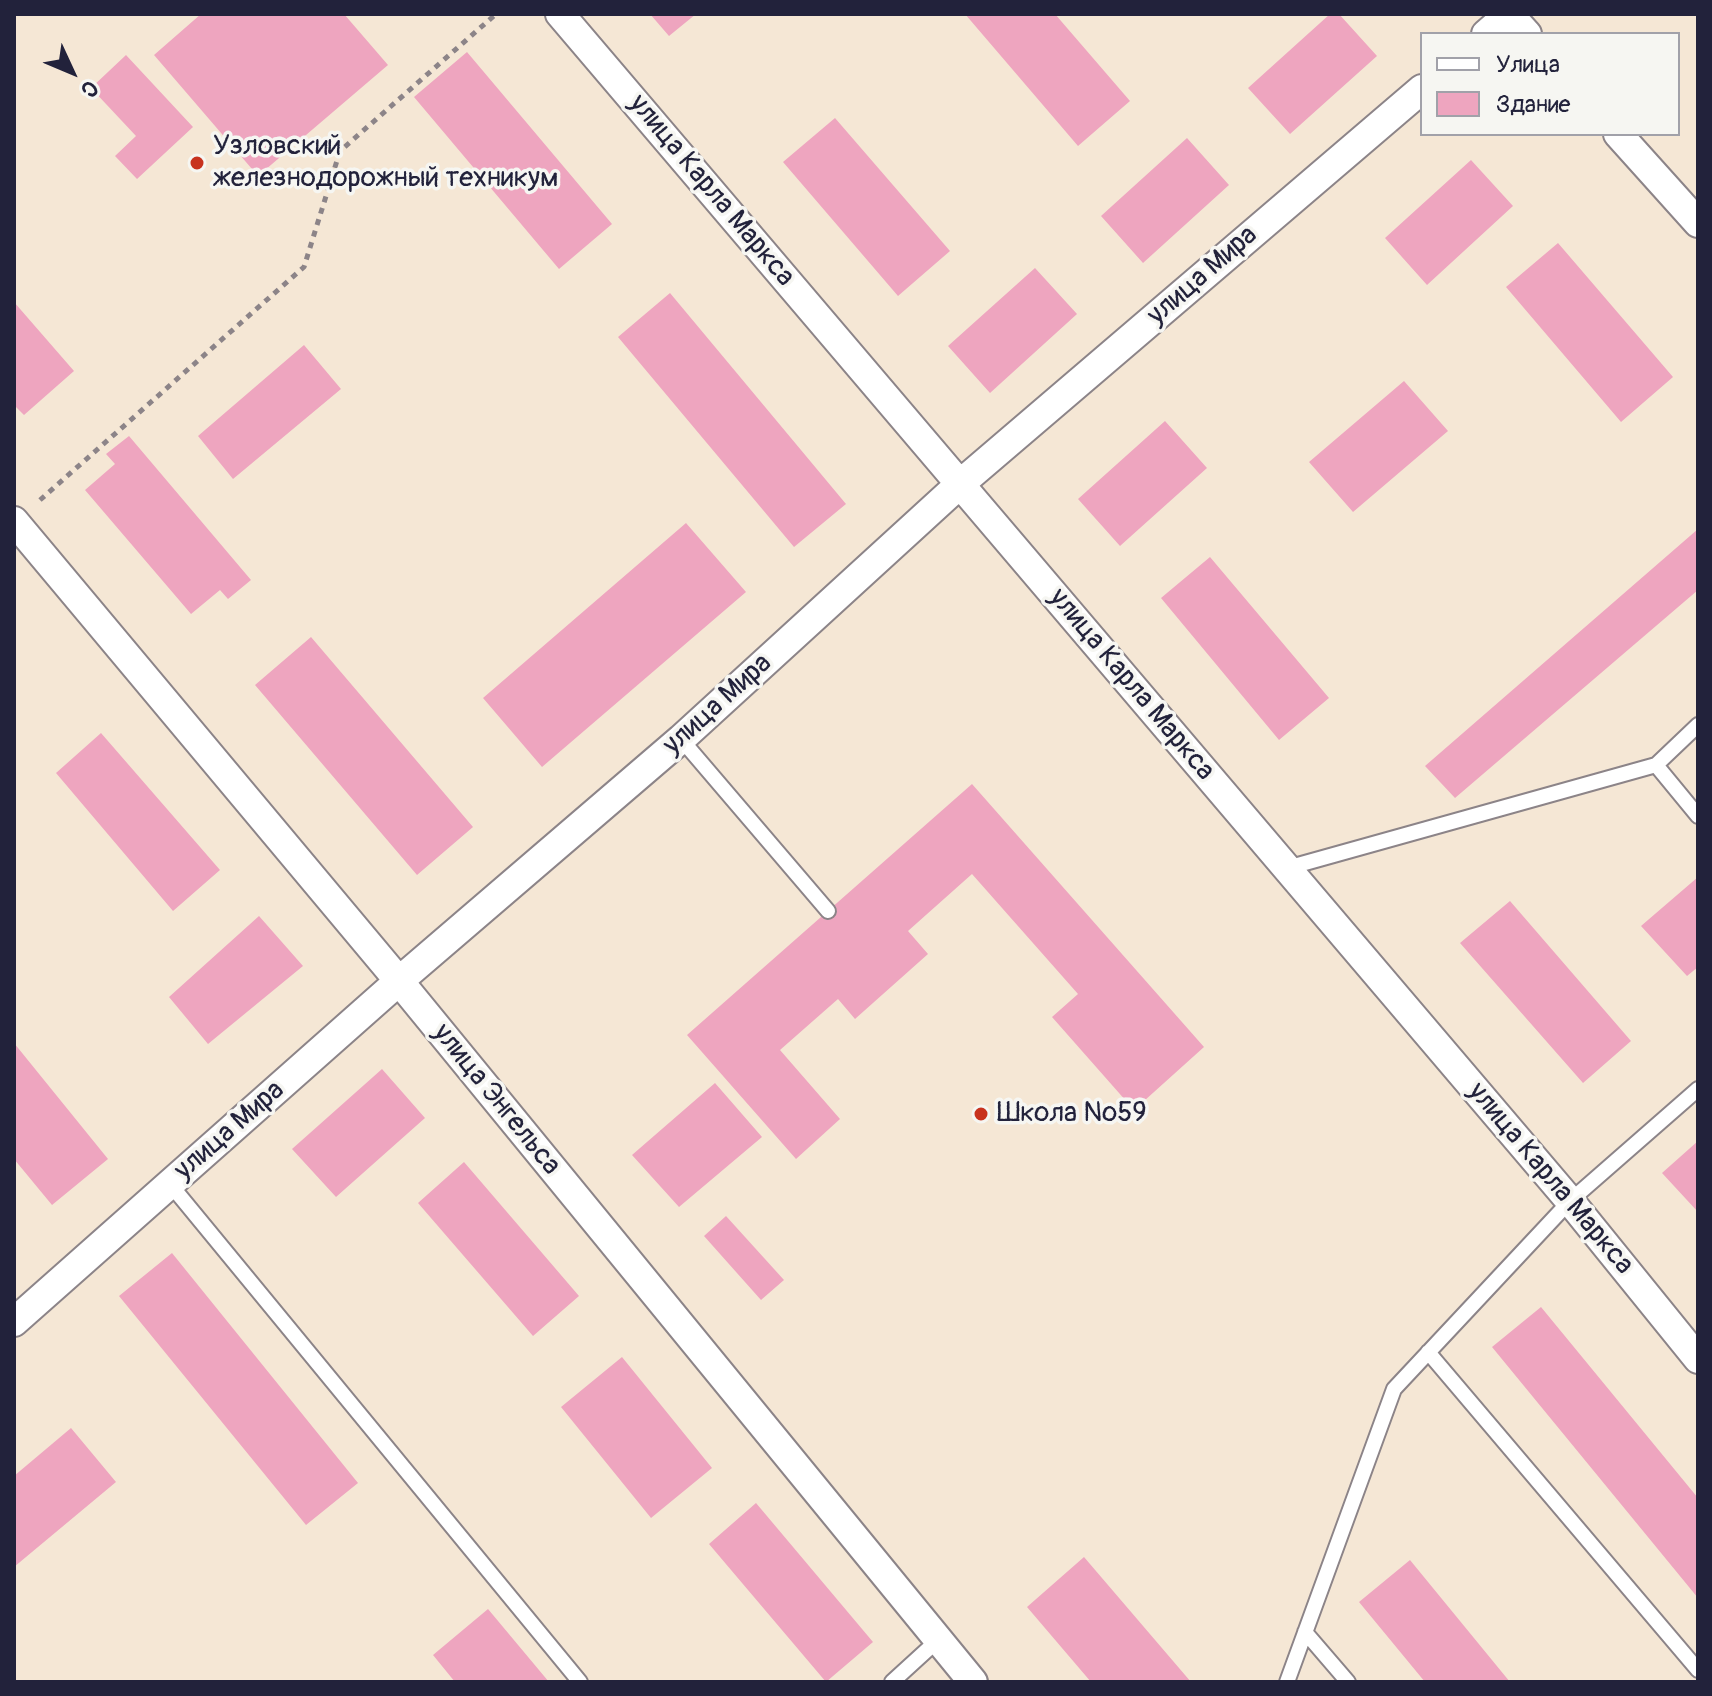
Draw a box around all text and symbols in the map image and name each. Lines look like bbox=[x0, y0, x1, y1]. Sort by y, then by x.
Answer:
north arrow bbox=[32, 32, 112, 112]
legend bbox=[1420, 32, 1680, 136]
text: Улица bbox=[1496, 50, 1560, 79]
text: С bbox=[74, 74, 104, 103]
street label: улица Карла Маркса bbox=[621, 88, 801, 294]
text: Здание bbox=[1496, 90, 1570, 119]
place label: Узловский железнодорожный техникум bbox=[213, 130, 558, 196]
marker: Узловский железнодорожный техникум bbox=[188, 154, 206, 172]
street label: улица Мира bbox=[1141, 219, 1265, 333]
street label: улица Карла Маркса bbox=[1041, 582, 1221, 788]
street label: улица Мира bbox=[657, 647, 779, 763]
street label: улица Энгельса bbox=[425, 1018, 567, 1182]
street label: улица Мира bbox=[168, 1074, 292, 1188]
street label: улица Карла Маркса bbox=[1460, 1076, 1640, 1282]
place label: Школа №59 bbox=[997, 1097, 1147, 1131]
marker: Школа №59 bbox=[972, 1105, 990, 1123]

